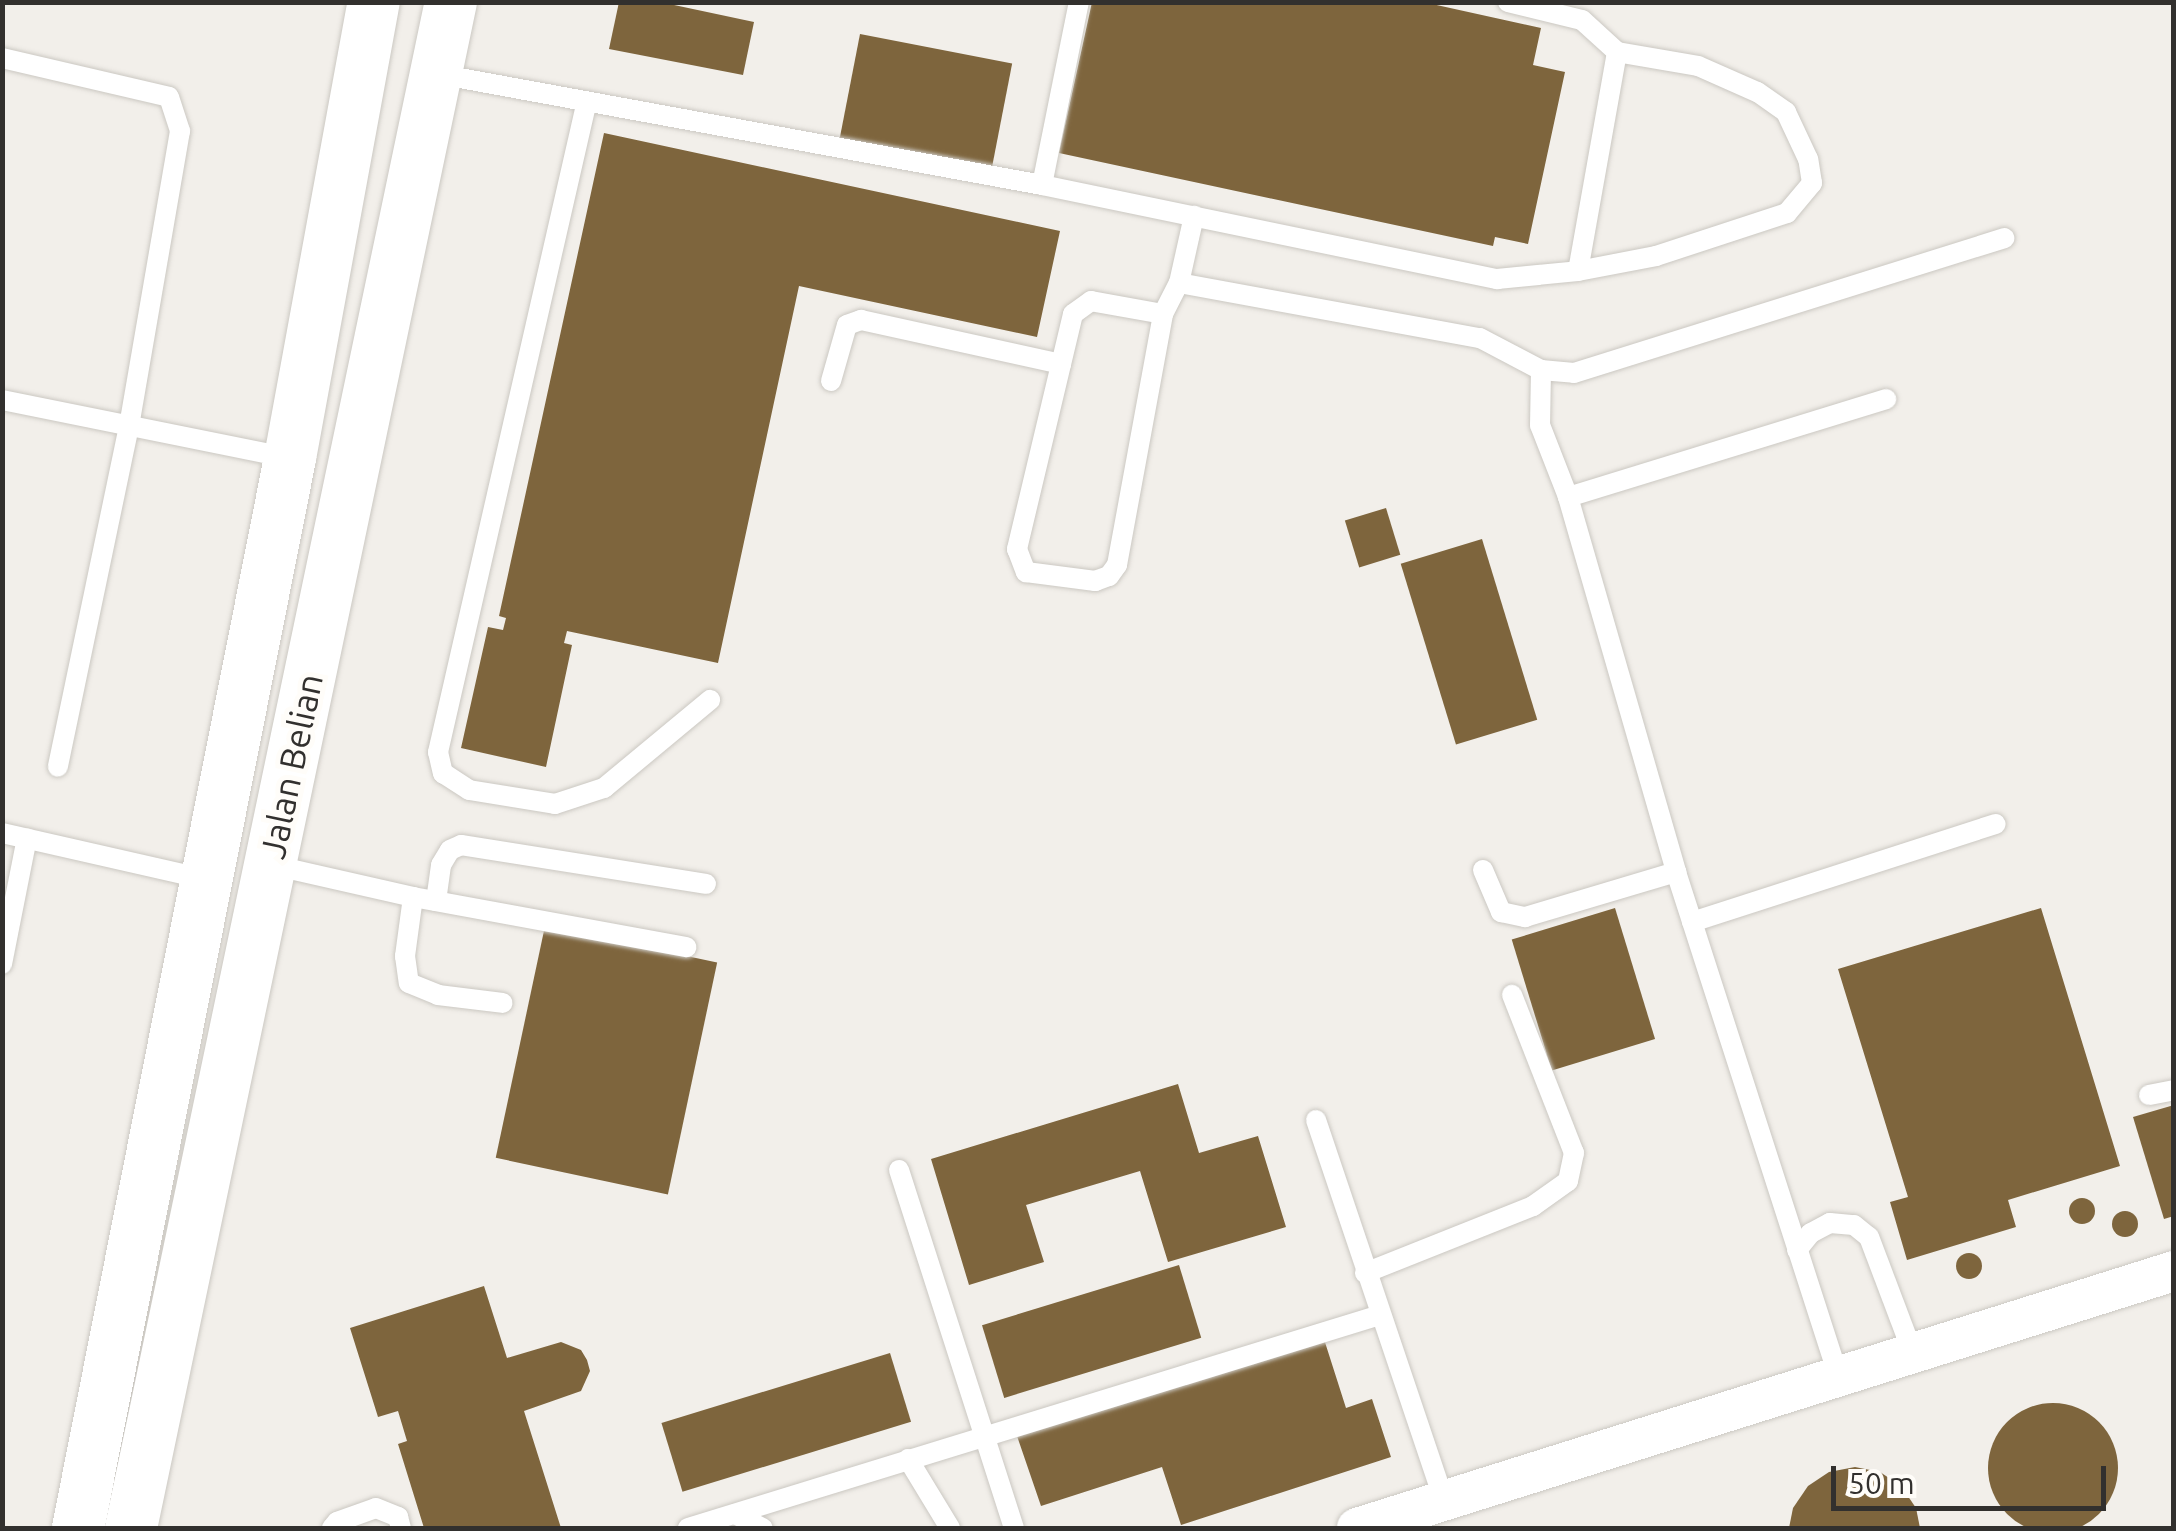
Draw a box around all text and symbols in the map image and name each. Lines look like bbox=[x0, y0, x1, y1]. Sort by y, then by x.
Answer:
street label: Jalan Belian bbox=[251, 670, 331, 862]
scale bar bbox=[1836, 1446, 2111, 1508]
text: 50 m bbox=[1848, 1466, 1915, 1500]

